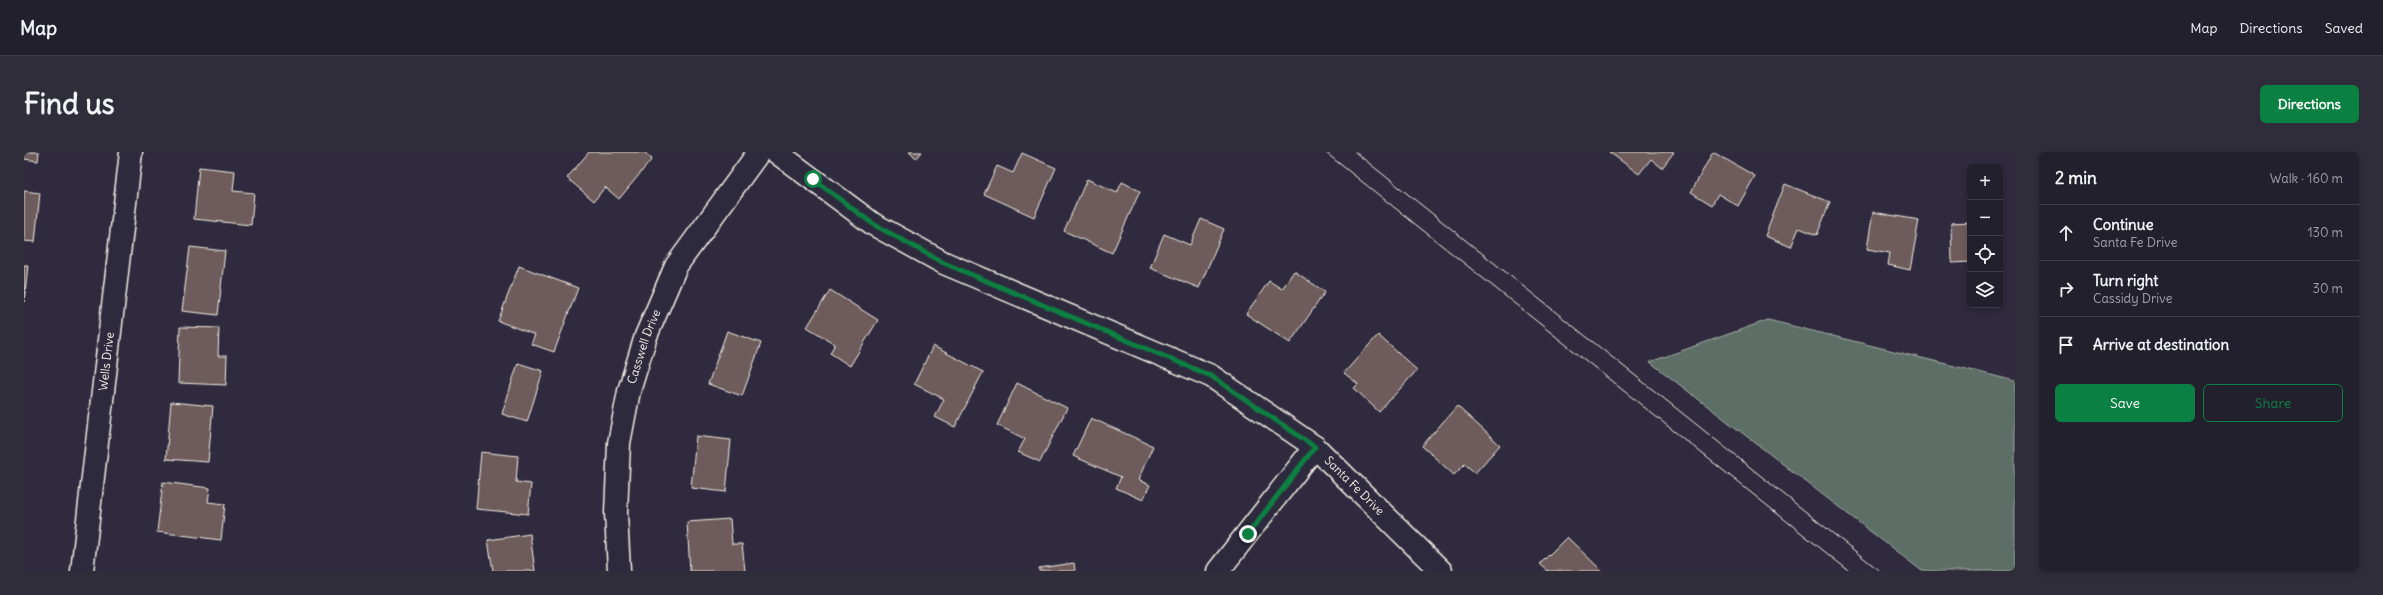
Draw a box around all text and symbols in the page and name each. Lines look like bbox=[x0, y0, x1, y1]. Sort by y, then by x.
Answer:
text: Map bbox=[20, 16, 57, 40]
text: Map bbox=[2190, 19, 2217, 37]
text: Directions bbox=[2239, 19, 2303, 37]
text: Saved bbox=[2325, 19, 2363, 37]
button: Directions bbox=[2260, 85, 2359, 123]
text: Find us bbox=[24, 86, 115, 122]
map controls bbox=[1967, 164, 2003, 308]
button: + bbox=[1967, 164, 2003, 200]
text: 2 min bbox=[2055, 167, 2097, 189]
route start bbox=[804, 170, 822, 188]
text: Walk · 160 m bbox=[2270, 170, 2343, 187]
button: − bbox=[1967, 200, 2003, 236]
text: Continue bbox=[2093, 215, 2154, 234]
icon: ahead bbox=[2055, 222, 2077, 244]
text: 130 m bbox=[2307, 224, 2343, 241]
text: Santa Fe Drive bbox=[2093, 234, 2177, 251]
button: locate bbox=[1967, 236, 2003, 272]
text: Turn right bbox=[2093, 271, 2158, 290]
button: layers bbox=[1967, 272, 2003, 308]
icon: right bbox=[2055, 278, 2077, 300]
text: 30 m bbox=[2313, 280, 2343, 297]
text: Cassidy Drive bbox=[2093, 290, 2172, 307]
street label: Casswell Drive bbox=[624, 307, 664, 386]
street label: Wells Drive bbox=[95, 331, 117, 392]
icon: arrive bbox=[2055, 334, 2077, 356]
text: Arrive at destination bbox=[2093, 335, 2229, 354]
button: Save bbox=[2055, 384, 2195, 422]
button: Share bbox=[2203, 384, 2343, 422]
street label: Santa Fe Drive bbox=[1322, 453, 1388, 518]
route end bbox=[1239, 525, 1257, 543]

